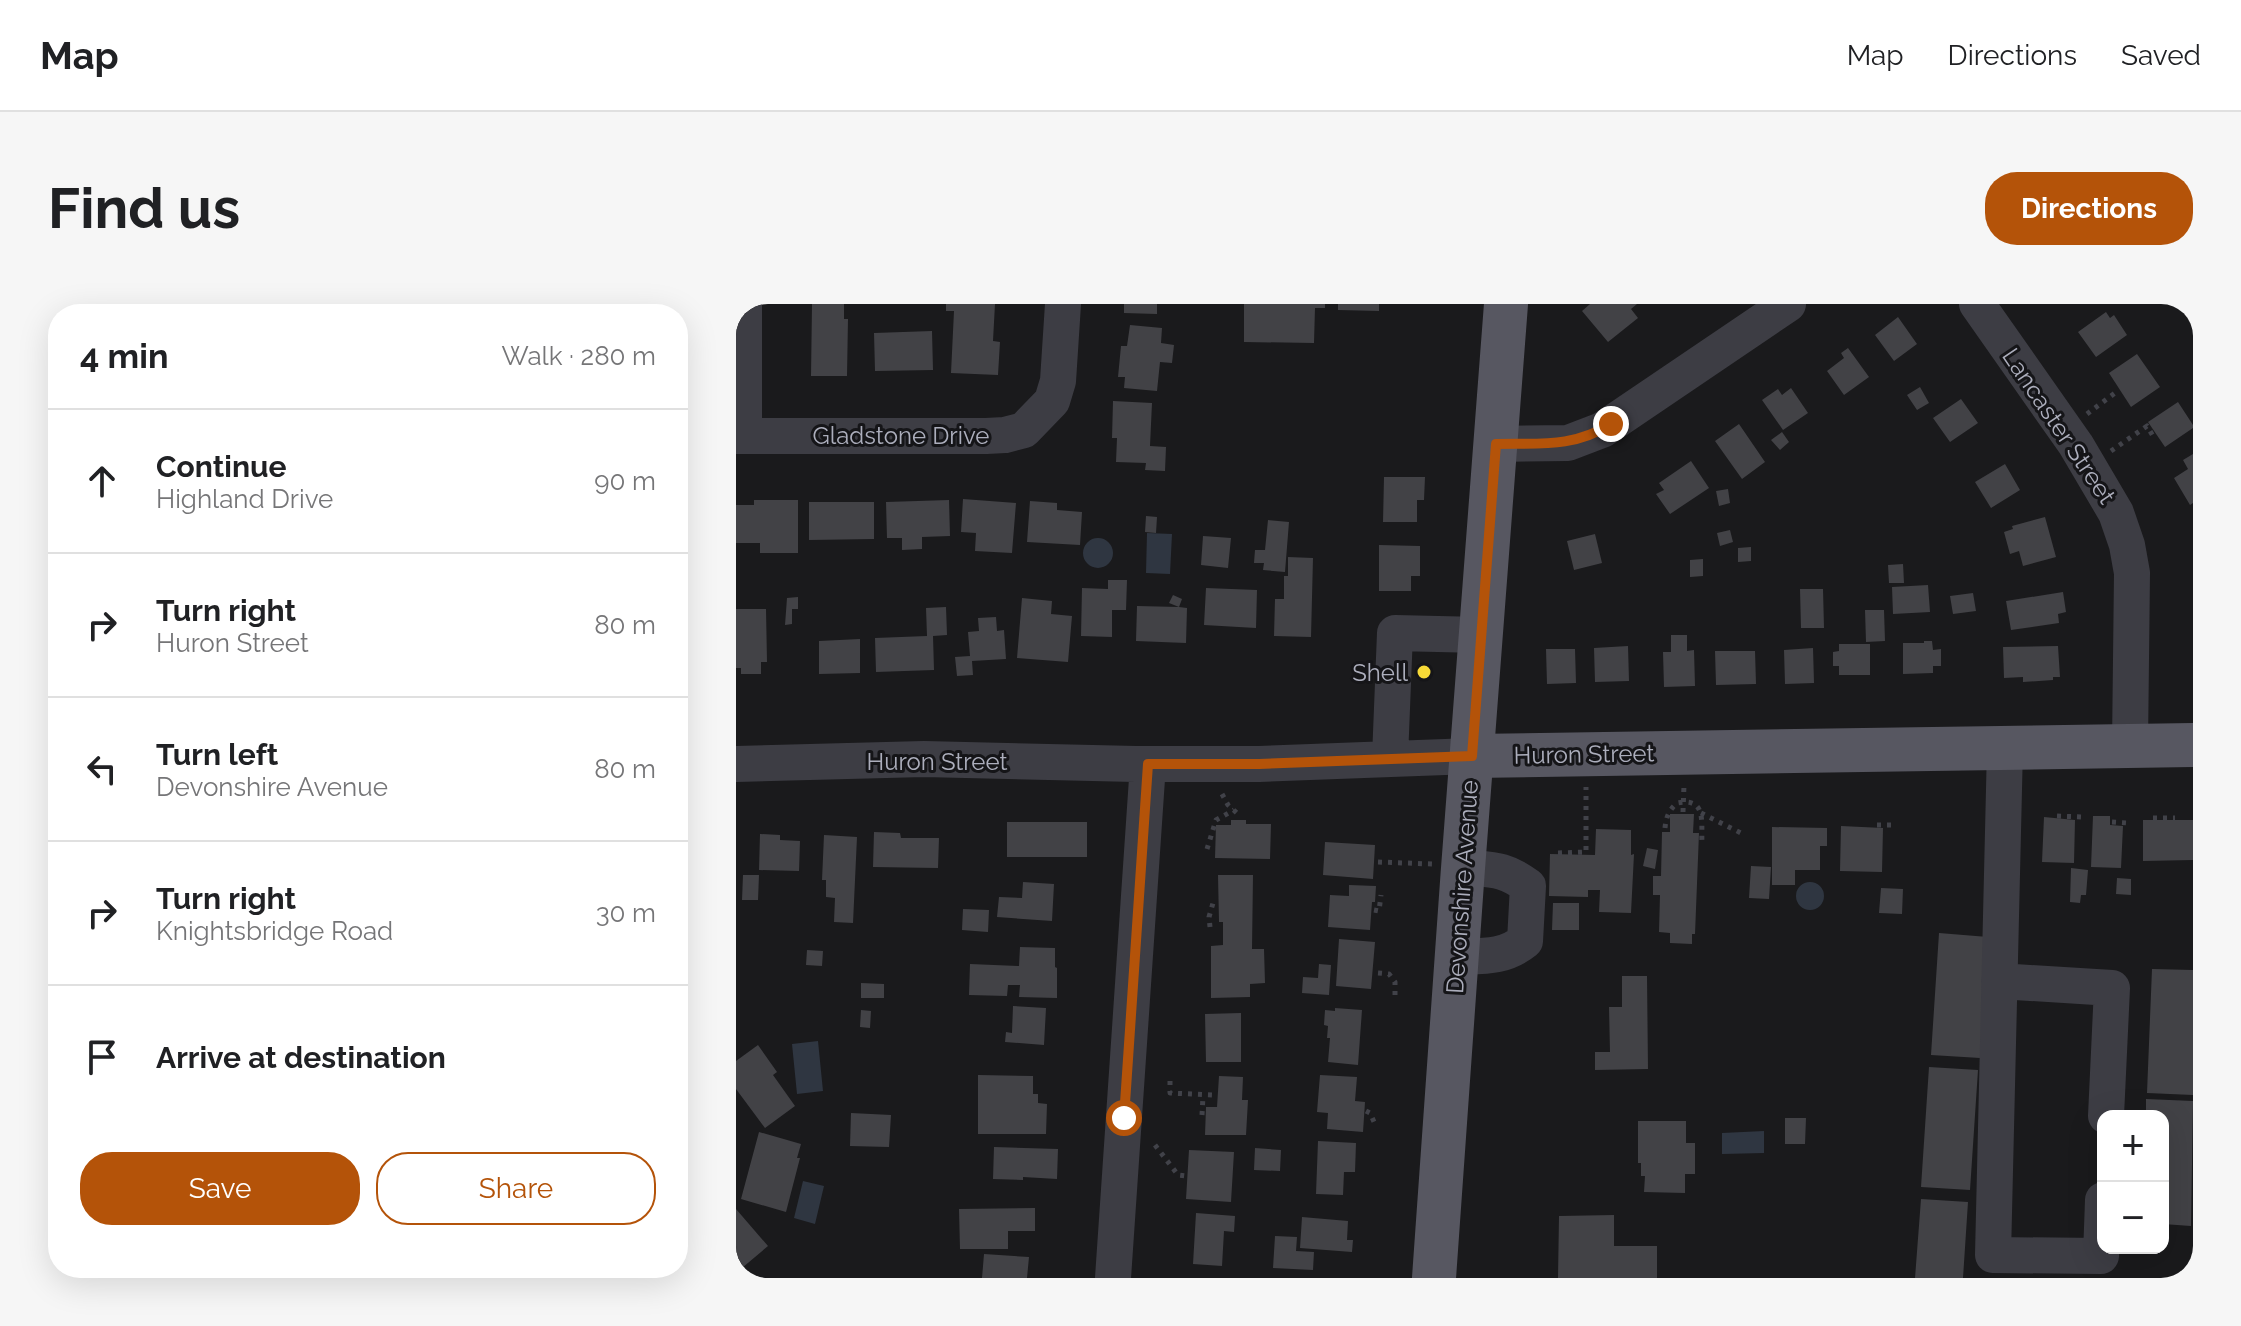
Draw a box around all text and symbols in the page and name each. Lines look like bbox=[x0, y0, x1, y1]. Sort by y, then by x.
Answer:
text: Map bbox=[40, 33, 119, 78]
text: Map bbox=[1847, 39, 1904, 72]
text: Directions bbox=[1948, 39, 2077, 72]
text: Saved bbox=[2121, 39, 2201, 72]
button: Directions bbox=[1985, 172, 2193, 245]
text: Find us bbox=[48, 175, 240, 241]
text: 4 min bbox=[80, 336, 168, 376]
text: Walk · 280 m bbox=[502, 341, 656, 371]
street label: Lancaster Street bbox=[1996, 343, 2122, 509]
route end bbox=[1593, 406, 1629, 442]
street label: Gladstone Drive bbox=[813, 421, 989, 450]
text: Continue bbox=[156, 449, 287, 484]
icon: ahead bbox=[80, 459, 124, 503]
text: 90 m bbox=[594, 466, 656, 496]
text: Highland Drive bbox=[156, 484, 333, 514]
text: Turn right bbox=[156, 593, 296, 628]
icon: right bbox=[80, 603, 124, 647]
text: 80 m bbox=[594, 610, 656, 640]
text: Huron Street bbox=[156, 628, 309, 658]
place label: Shell bbox=[1352, 658, 1408, 687]
marker: Shell bbox=[1415, 663, 1433, 681]
text: Turn left bbox=[156, 737, 278, 772]
street label: Huron Street bbox=[1513, 738, 1655, 770]
icon: left bbox=[80, 747, 124, 791]
street label: Huron Street bbox=[867, 747, 1007, 776]
text: 80 m bbox=[594, 754, 656, 784]
text: Devonshire Avenue bbox=[156, 772, 388, 802]
street label: Devonshire Avenue bbox=[1440, 779, 1484, 995]
text: Turn right bbox=[156, 881, 296, 916]
icon: right bbox=[80, 891, 124, 935]
text: 30 m bbox=[596, 898, 656, 928]
text: Knightsbridge Road bbox=[156, 916, 393, 946]
icon: arrive bbox=[80, 1035, 124, 1079]
text: Arrive at destination bbox=[156, 1040, 446, 1075]
route start bbox=[1106, 1100, 1142, 1136]
map controls bbox=[2097, 1110, 2169, 1254]
button: + bbox=[2097, 1110, 2169, 1182]
button: Save bbox=[80, 1152, 360, 1225]
button: Share bbox=[376, 1152, 656, 1225]
button: − bbox=[2097, 1182, 2169, 1254]

